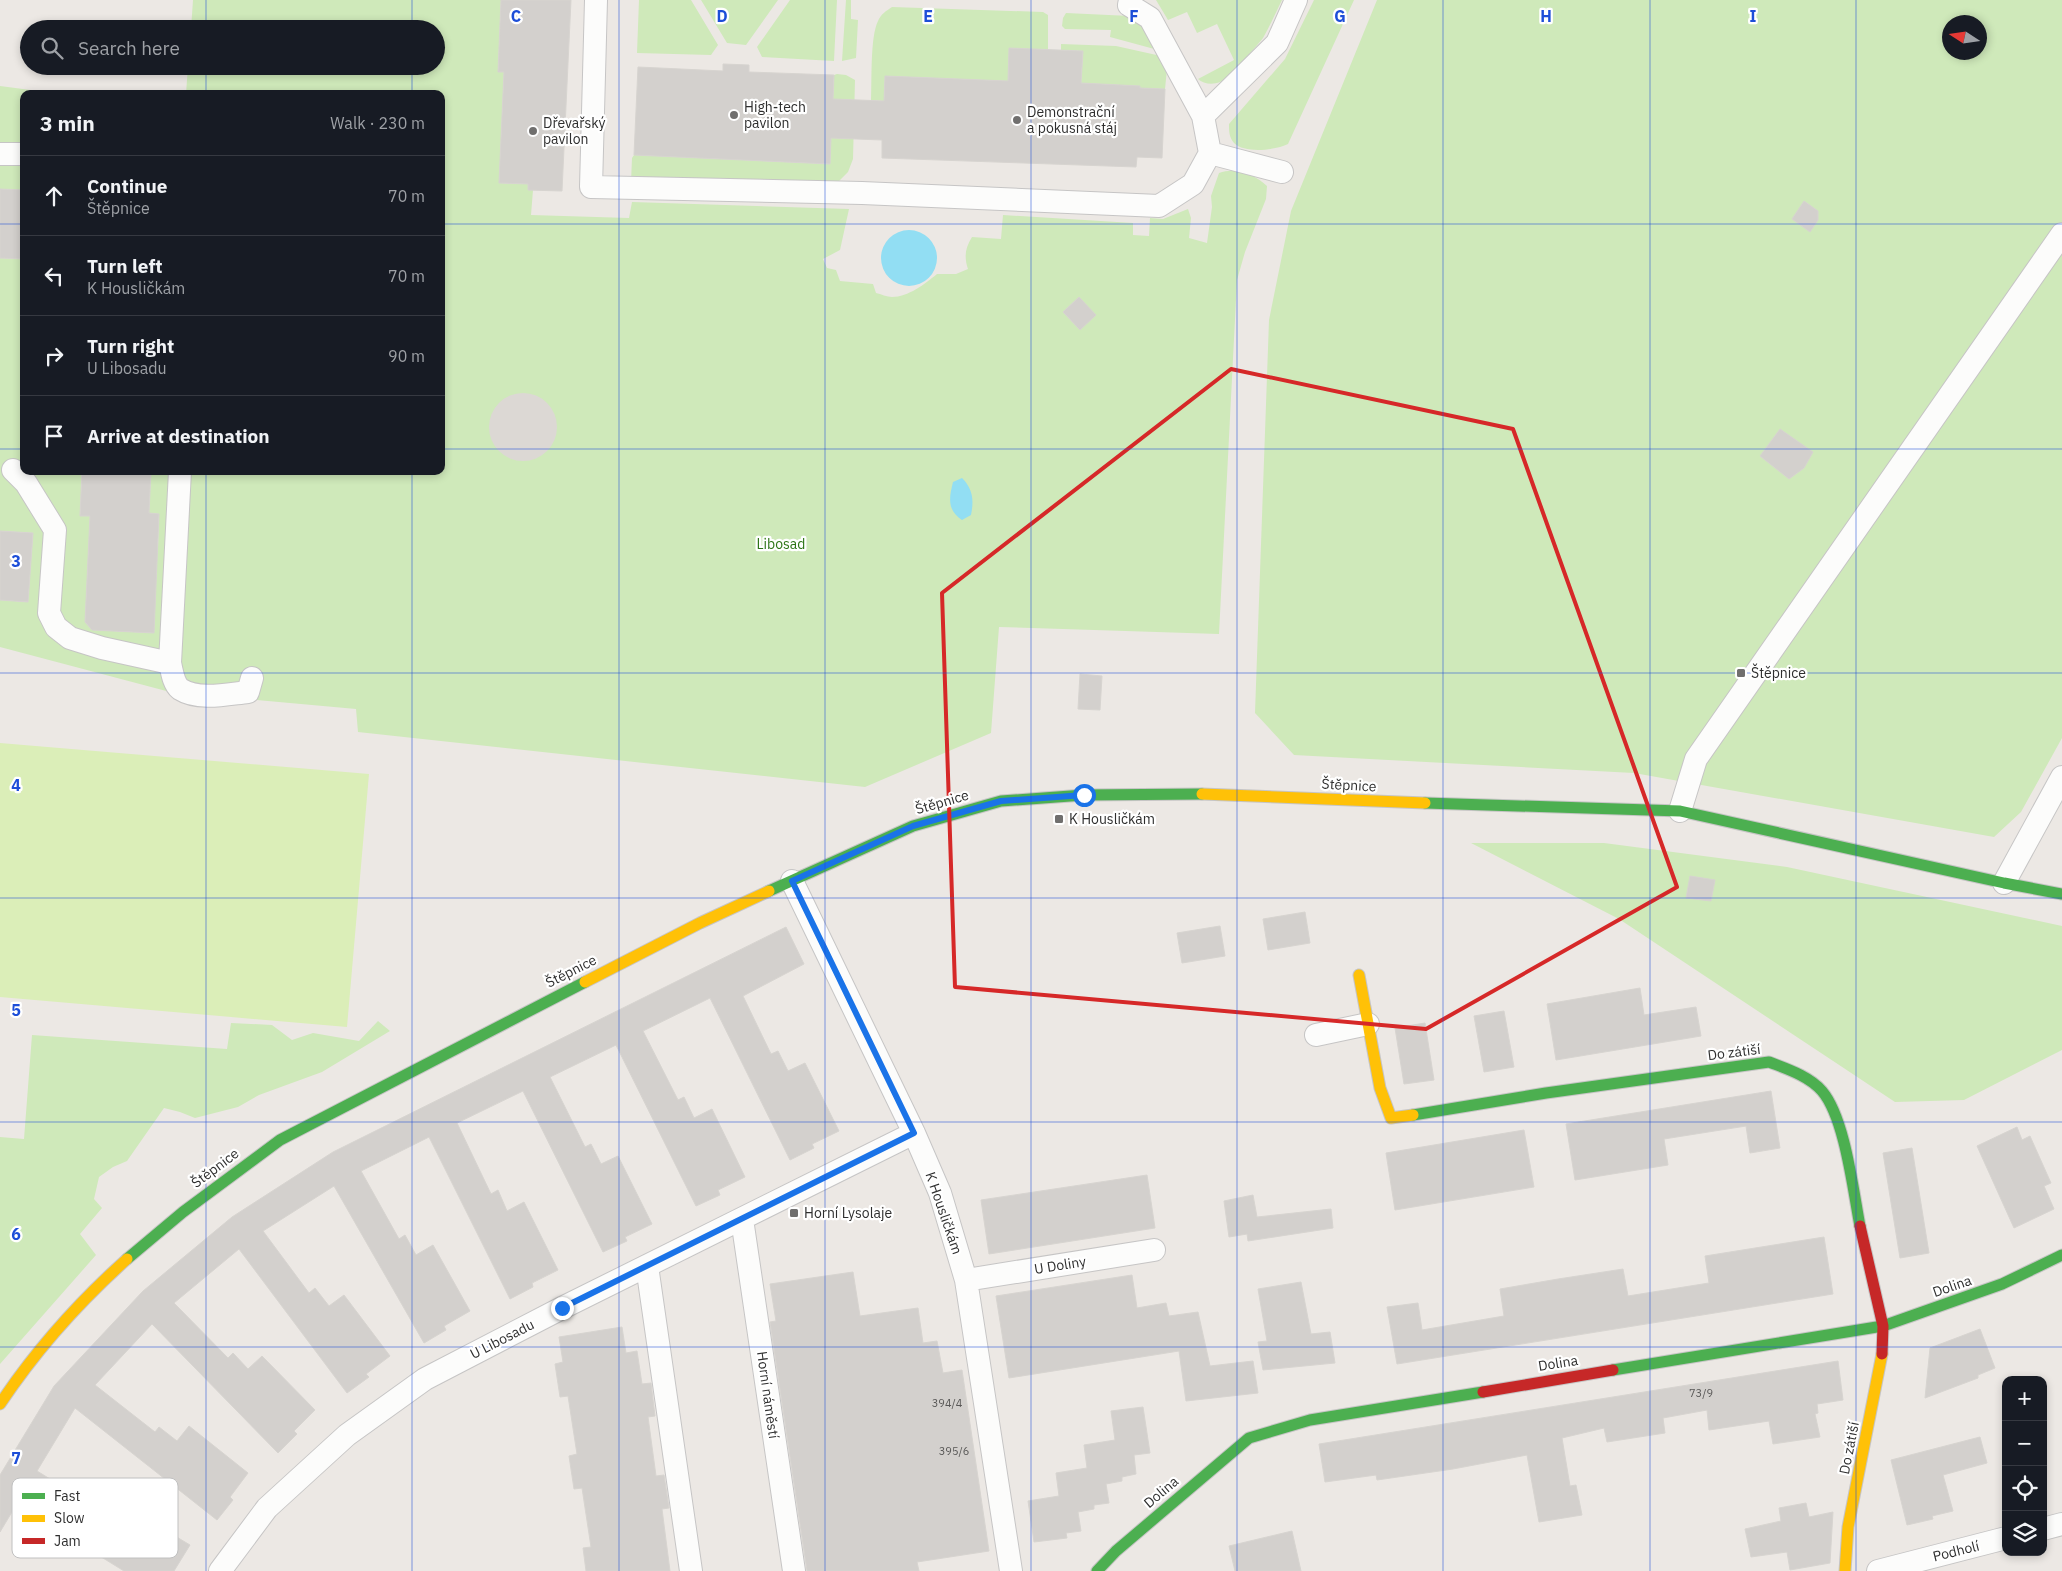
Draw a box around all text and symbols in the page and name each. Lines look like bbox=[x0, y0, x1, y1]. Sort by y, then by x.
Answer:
text: C bbox=[511, 6, 521, 26]
text: D bbox=[716, 6, 728, 26]
text: E bbox=[923, 6, 933, 26]
text: F bbox=[1129, 6, 1139, 26]
text: G bbox=[1334, 6, 1346, 26]
text: H bbox=[1540, 6, 1552, 26]
text: I bbox=[1750, 6, 1757, 26]
north arrow bbox=[1942, 15, 1987, 60]
search box bbox=[20, 20, 445, 75]
icon: search bbox=[38, 34, 66, 62]
text: Search here bbox=[78, 36, 180, 60]
place label: High-tech pavilon bbox=[744, 98, 806, 132]
place label: Demonstrační a pokusná stáj bbox=[1027, 103, 1117, 137]
text: 3 min bbox=[40, 109, 95, 137]
marker: High-tech pavilon bbox=[728, 109, 740, 121]
text: Walk · 230 m bbox=[330, 113, 425, 133]
place label: Dřevařský pavilon bbox=[543, 114, 606, 148]
marker: Demonstrační a pokusná stáj bbox=[1011, 114, 1023, 126]
marker: Dřevařský pavilon bbox=[527, 125, 539, 137]
text: Continue bbox=[87, 174, 167, 198]
icon: ahead bbox=[40, 182, 68, 210]
text: 70 m bbox=[388, 186, 425, 206]
text: Štěpnice bbox=[87, 198, 150, 218]
text: Turn left bbox=[87, 254, 163, 278]
icon: left bbox=[40, 262, 68, 290]
text: 70 m bbox=[388, 266, 425, 286]
text: K Housličkám bbox=[87, 278, 185, 298]
text: Turn right bbox=[87, 334, 174, 358]
icon: right bbox=[40, 342, 68, 370]
text: 90 m bbox=[388, 346, 425, 366]
text: U Libosadu bbox=[87, 358, 167, 378]
icon: arrive bbox=[40, 422, 68, 450]
text: Arrive at destination bbox=[87, 424, 270, 448]
park label: Libosad bbox=[757, 535, 805, 553]
text: 3 bbox=[11, 551, 21, 571]
place label: Štěpnice bbox=[1751, 663, 1806, 682]
marker: Štěpnice bbox=[1735, 667, 1747, 679]
street label: Štěpnice bbox=[1321, 774, 1377, 795]
text: 4 bbox=[11, 775, 21, 795]
route start bbox=[1073, 784, 1096, 807]
street label: Štěpnice bbox=[913, 785, 971, 818]
place label: K Housličkám bbox=[1069, 810, 1155, 828]
marker: K Housličkám bbox=[1053, 813, 1065, 825]
street label: Štěpnice bbox=[542, 949, 600, 991]
text: 5 bbox=[11, 1000, 21, 1020]
street label: Do zátiší bbox=[1706, 1040, 1762, 1064]
street label: Štěpnice bbox=[187, 1143, 243, 1192]
street label: K Housličkám bbox=[921, 1169, 967, 1257]
place label: Horní Lysolaje bbox=[804, 1204, 892, 1222]
marker: Horní Lysolaje bbox=[788, 1207, 800, 1219]
text: 6 bbox=[11, 1224, 21, 1244]
street label: U Doliny bbox=[1033, 1252, 1087, 1278]
street label: Dolina bbox=[1930, 1271, 1974, 1301]
route end bbox=[551, 1297, 574, 1320]
street label: U Libosadu bbox=[467, 1315, 537, 1363]
street label: Horní náměstí bbox=[753, 1350, 783, 1440]
street label: Dolina bbox=[1537, 1351, 1580, 1375]
map controls bbox=[2002, 1376, 2047, 1556]
button: + bbox=[2002, 1376, 2047, 1421]
house number: 73/9 bbox=[1689, 1386, 1713, 1400]
house number: 394/4 bbox=[932, 1396, 963, 1410]
street label: Do zátiší bbox=[1835, 1420, 1863, 1476]
button: − bbox=[2002, 1421, 2047, 1466]
house number: 395/6 bbox=[939, 1444, 969, 1458]
text: 7 bbox=[11, 1448, 21, 1468]
button: locate bbox=[2002, 1466, 2047, 1511]
street label: Dolina bbox=[1140, 1472, 1182, 1512]
legend bbox=[12, 1478, 178, 1558]
text: Fast bbox=[54, 1487, 80, 1505]
text: Slow bbox=[54, 1509, 85, 1527]
button: layers bbox=[2002, 1511, 2047, 1556]
text: Jam bbox=[54, 1532, 81, 1550]
street label: Podholí bbox=[1931, 1536, 1982, 1565]

